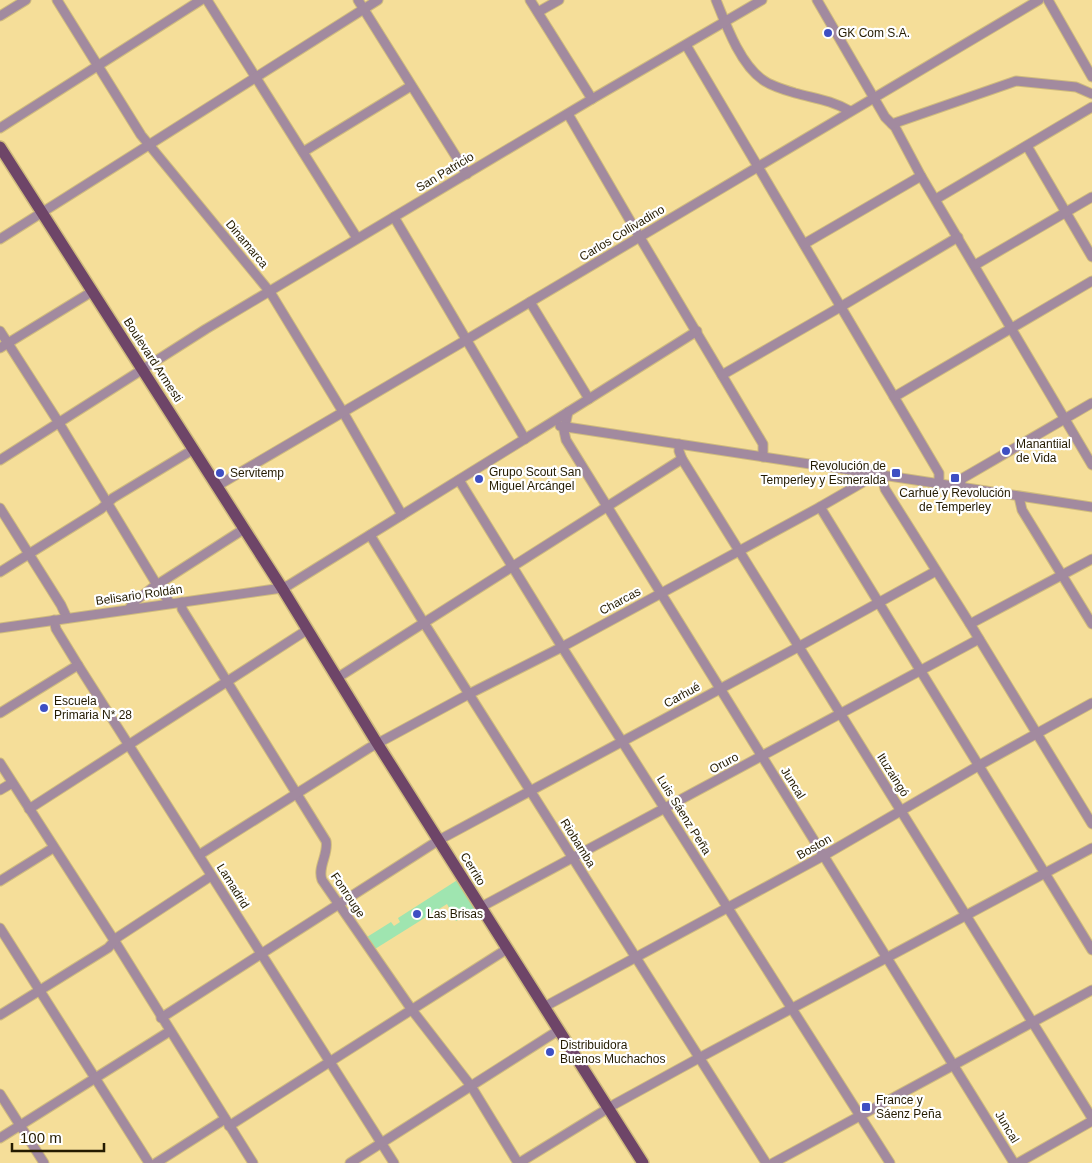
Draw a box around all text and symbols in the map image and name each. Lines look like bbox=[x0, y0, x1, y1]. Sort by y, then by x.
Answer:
place label: GK Com S.A. bbox=[838, 26, 910, 40]
marker: GK Com S.A. bbox=[822, 27, 834, 39]
street label: San Patricio bbox=[414, 149, 477, 195]
street label: Carlos Collivadino bbox=[577, 202, 667, 264]
street label: Dinamarca bbox=[223, 217, 271, 271]
street label: Boulevard Armesti bbox=[121, 315, 185, 405]
place label: Manantiial de Vida bbox=[1016, 437, 1071, 465]
marker: Manantiial de Vida bbox=[1000, 445, 1012, 457]
place label: Revolución de Temperley y Esmeralda bbox=[761, 459, 886, 487]
place label: Grupo Scout San Miguel Arcángel bbox=[489, 465, 581, 493]
place label: Servitemp bbox=[230, 466, 284, 480]
marker: Servitemp bbox=[214, 467, 226, 479]
marker: Revolución de Temperley y Esmeralda bbox=[890, 467, 902, 479]
marker: Carhué y Revolución de Temperley bbox=[949, 472, 961, 484]
marker: Grupo Scout San Miguel Arcángel bbox=[473, 473, 485, 485]
place label: Carhué y Revolución de Temperley bbox=[899, 486, 1011, 514]
street label: Belisario Roldán bbox=[95, 582, 183, 608]
street label: Charcas bbox=[597, 584, 643, 618]
street label: Carhué bbox=[661, 679, 703, 711]
place label: Escuela Primaria N* 28 bbox=[54, 694, 132, 722]
marker: Escuela Primaria N* 28 bbox=[38, 702, 50, 714]
street label: Oruro bbox=[707, 749, 741, 776]
street label: Ituzaingó bbox=[874, 751, 912, 800]
street label: Juncal bbox=[778, 765, 808, 801]
street label: Luis Sáenz Peña bbox=[654, 773, 714, 857]
street label: Riobamba bbox=[558, 816, 599, 870]
street label: Boston bbox=[794, 832, 834, 862]
street label: Cerrito bbox=[458, 850, 489, 888]
street label: Lamadrid bbox=[214, 861, 252, 911]
street label: Fonrouge bbox=[328, 870, 368, 920]
place label: Las Brisas bbox=[427, 907, 483, 921]
marker: Las Brisas bbox=[411, 908, 423, 920]
place label: Distribuidora Buenos Muchachos bbox=[560, 1038, 665, 1066]
marker: Distribuidora Buenos Muchachos bbox=[544, 1046, 556, 1058]
place label: France y Sáenz Peña bbox=[876, 1093, 942, 1121]
marker: France y Sáenz Peña bbox=[860, 1101, 872, 1113]
street label: Juncal bbox=[992, 1109, 1022, 1145]
scale bar bbox=[12, 1120, 105, 1152]
text: 100 m bbox=[20, 1129, 62, 1146]

